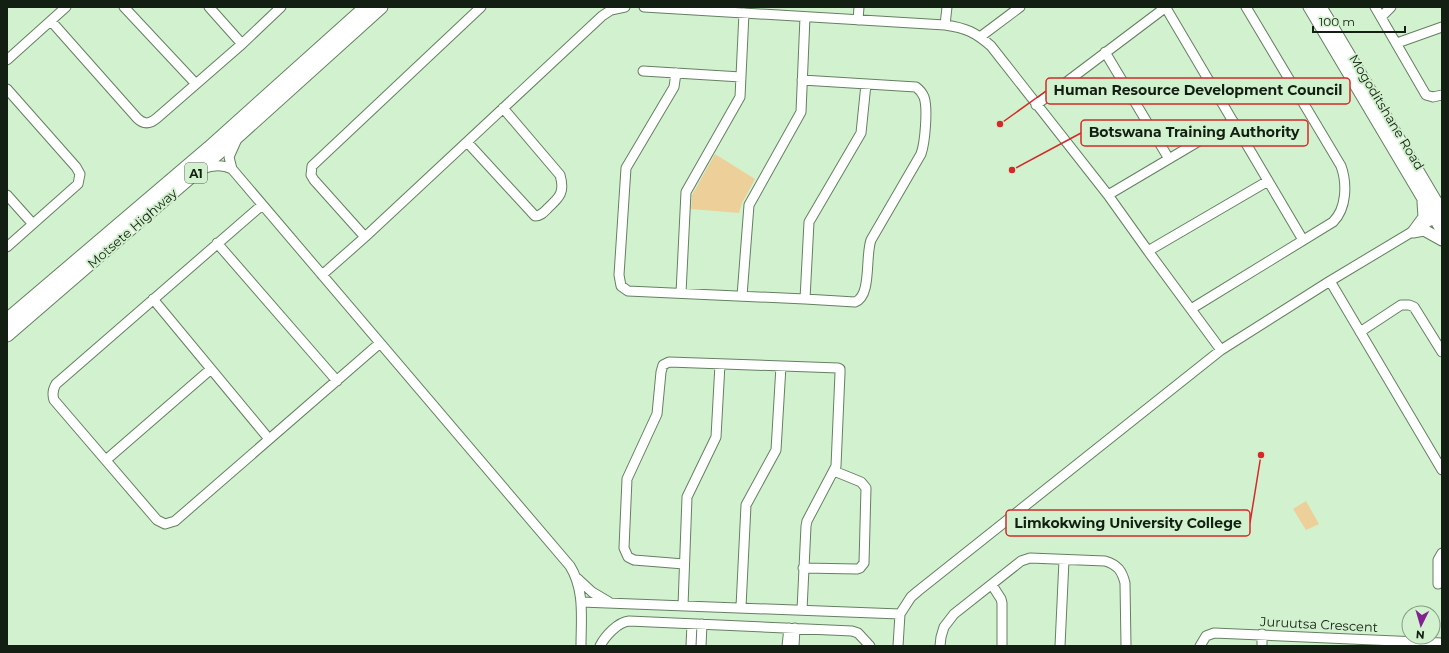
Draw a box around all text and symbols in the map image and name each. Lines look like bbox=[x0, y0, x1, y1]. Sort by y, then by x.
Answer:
scale bar bbox=[1313, 8, 1405, 34]
text: 100 m bbox=[1319, 14, 1355, 29]
street label: Mogoditshane Road bbox=[1346, 51, 1428, 173]
callout: Human Resource Development Council bbox=[1046, 78, 1350, 104]
text: Human Resource Development Council bbox=[1054, 81, 1342, 99]
callout: Botswana Training Authority bbox=[1081, 120, 1308, 146]
text: Botswana Training Authority bbox=[1089, 123, 1300, 141]
road number: A1 bbox=[185, 163, 207, 183]
street label: Motsete Highway bbox=[84, 184, 181, 271]
callout: Limkokwing University College bbox=[1006, 510, 1250, 536]
text: Limkokwing University College bbox=[1014, 514, 1242, 532]
north arrow bbox=[1401, 605, 1441, 645]
street label: Juruutsa Crescent bbox=[1259, 613, 1378, 635]
text: N bbox=[1415, 628, 1425, 642]

